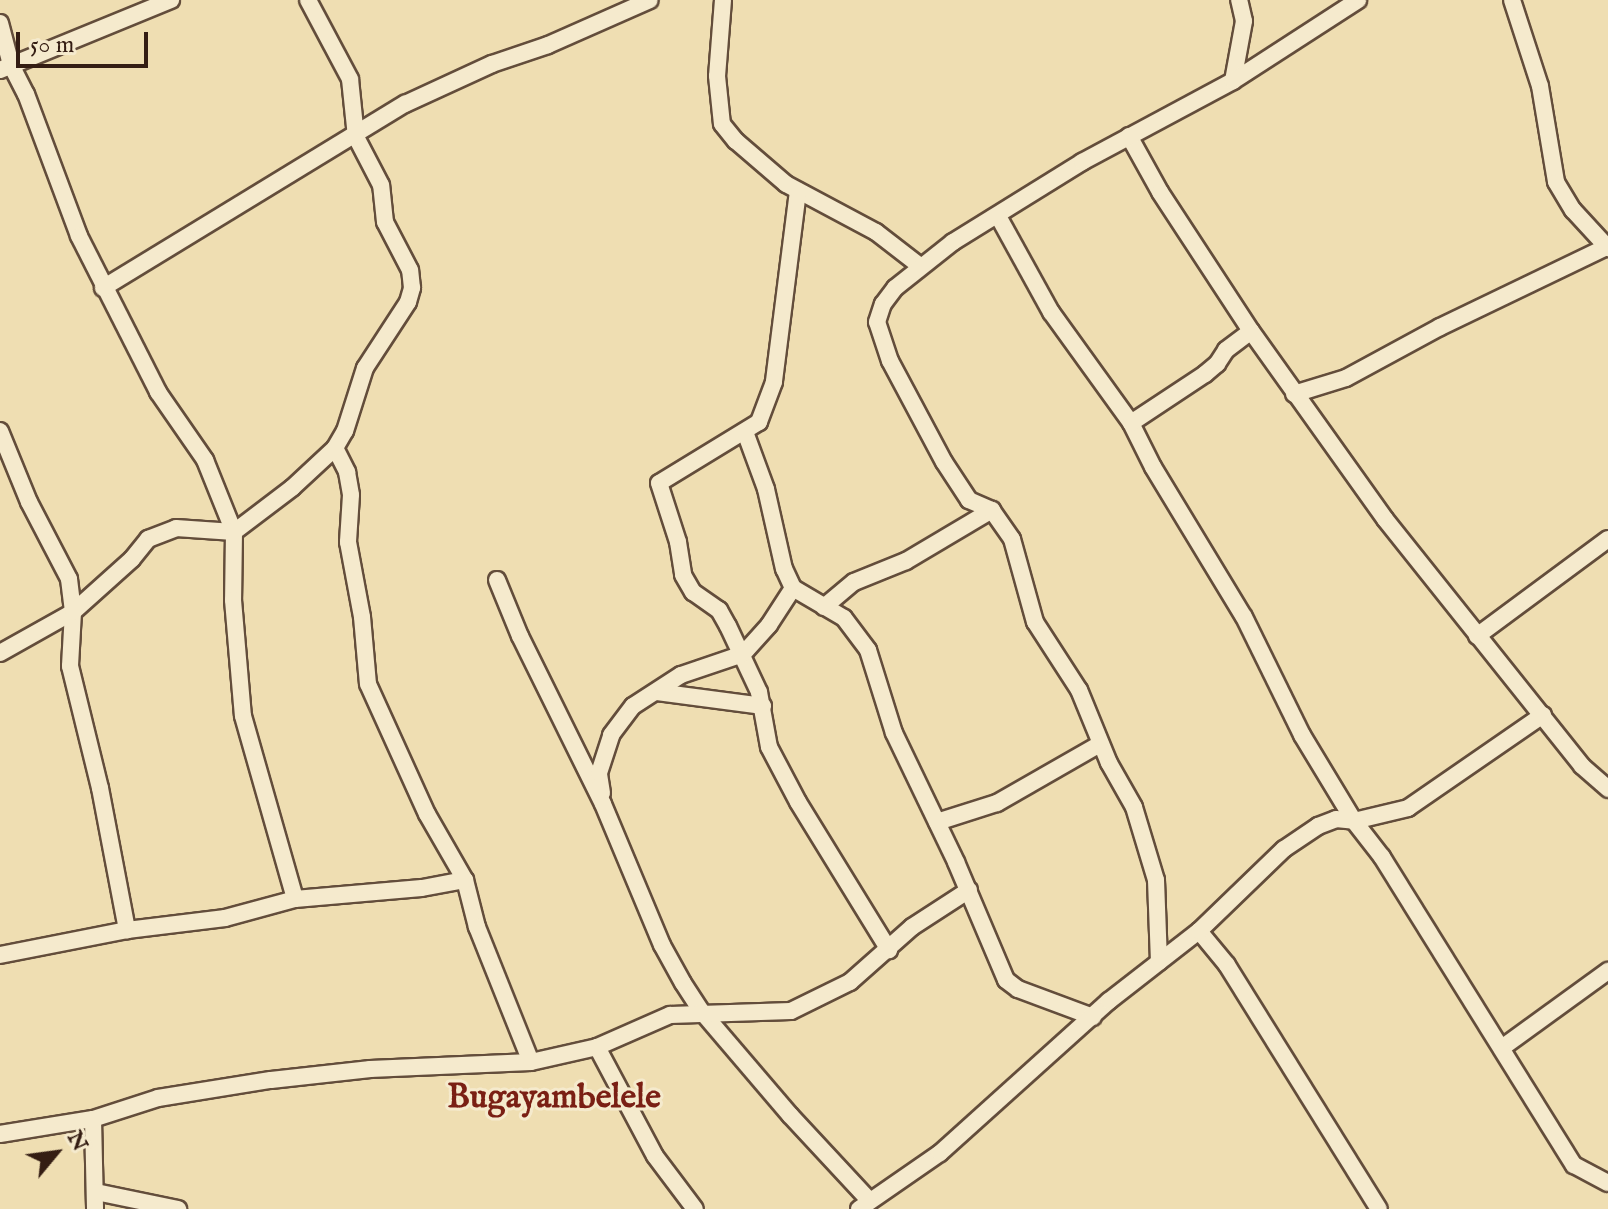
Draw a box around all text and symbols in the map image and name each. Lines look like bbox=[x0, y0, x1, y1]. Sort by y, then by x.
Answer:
scale bar bbox=[20, 16, 152, 66]
text: 50 m bbox=[30, 30, 74, 61]
district label: Bugayambelele bbox=[447, 1078, 661, 1118]
north arrow bbox=[16, 1113, 96, 1193]
text: N bbox=[60, 1126, 94, 1156]

